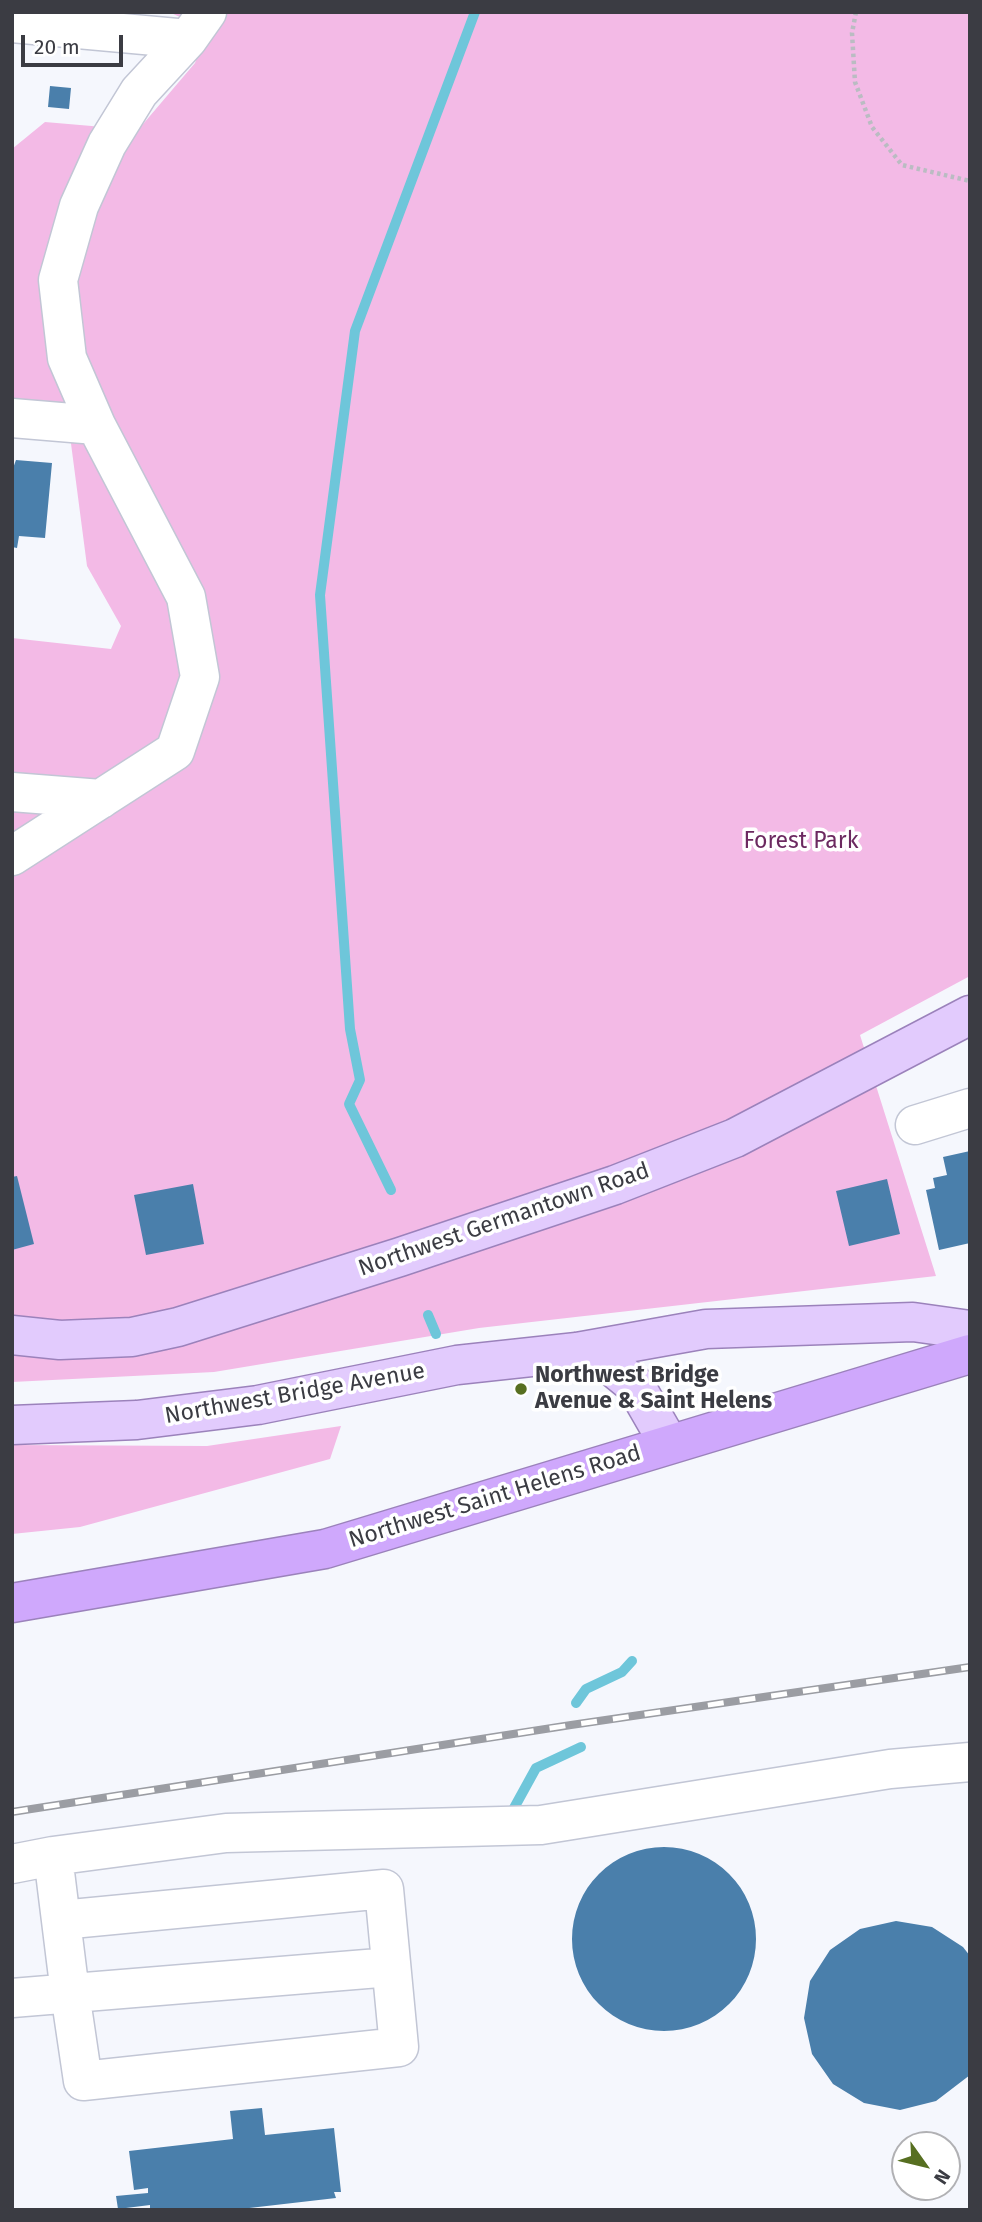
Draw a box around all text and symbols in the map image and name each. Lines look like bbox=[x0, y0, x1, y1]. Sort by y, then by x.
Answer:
scale bar bbox=[24, 21, 126, 65]
text: 20 m bbox=[34, 34, 80, 60]
park label: Forest Park bbox=[743, 828, 859, 856]
street label: Northwest Germantown Road bbox=[355, 1157, 653, 1283]
street label: Northwest Bridge Avenue bbox=[163, 1358, 427, 1430]
place label: Northwest Bridge Avenue & Saint Helens bbox=[535, 1362, 772, 1416]
marker: Northwest Bridge Avenue & Saint Helens bbox=[513, 1381, 529, 1397]
street label: Northwest Saint Helens Road bbox=[346, 1439, 644, 1555]
north arrow bbox=[891, 2131, 961, 2201]
text: N bbox=[929, 2165, 955, 2189]

